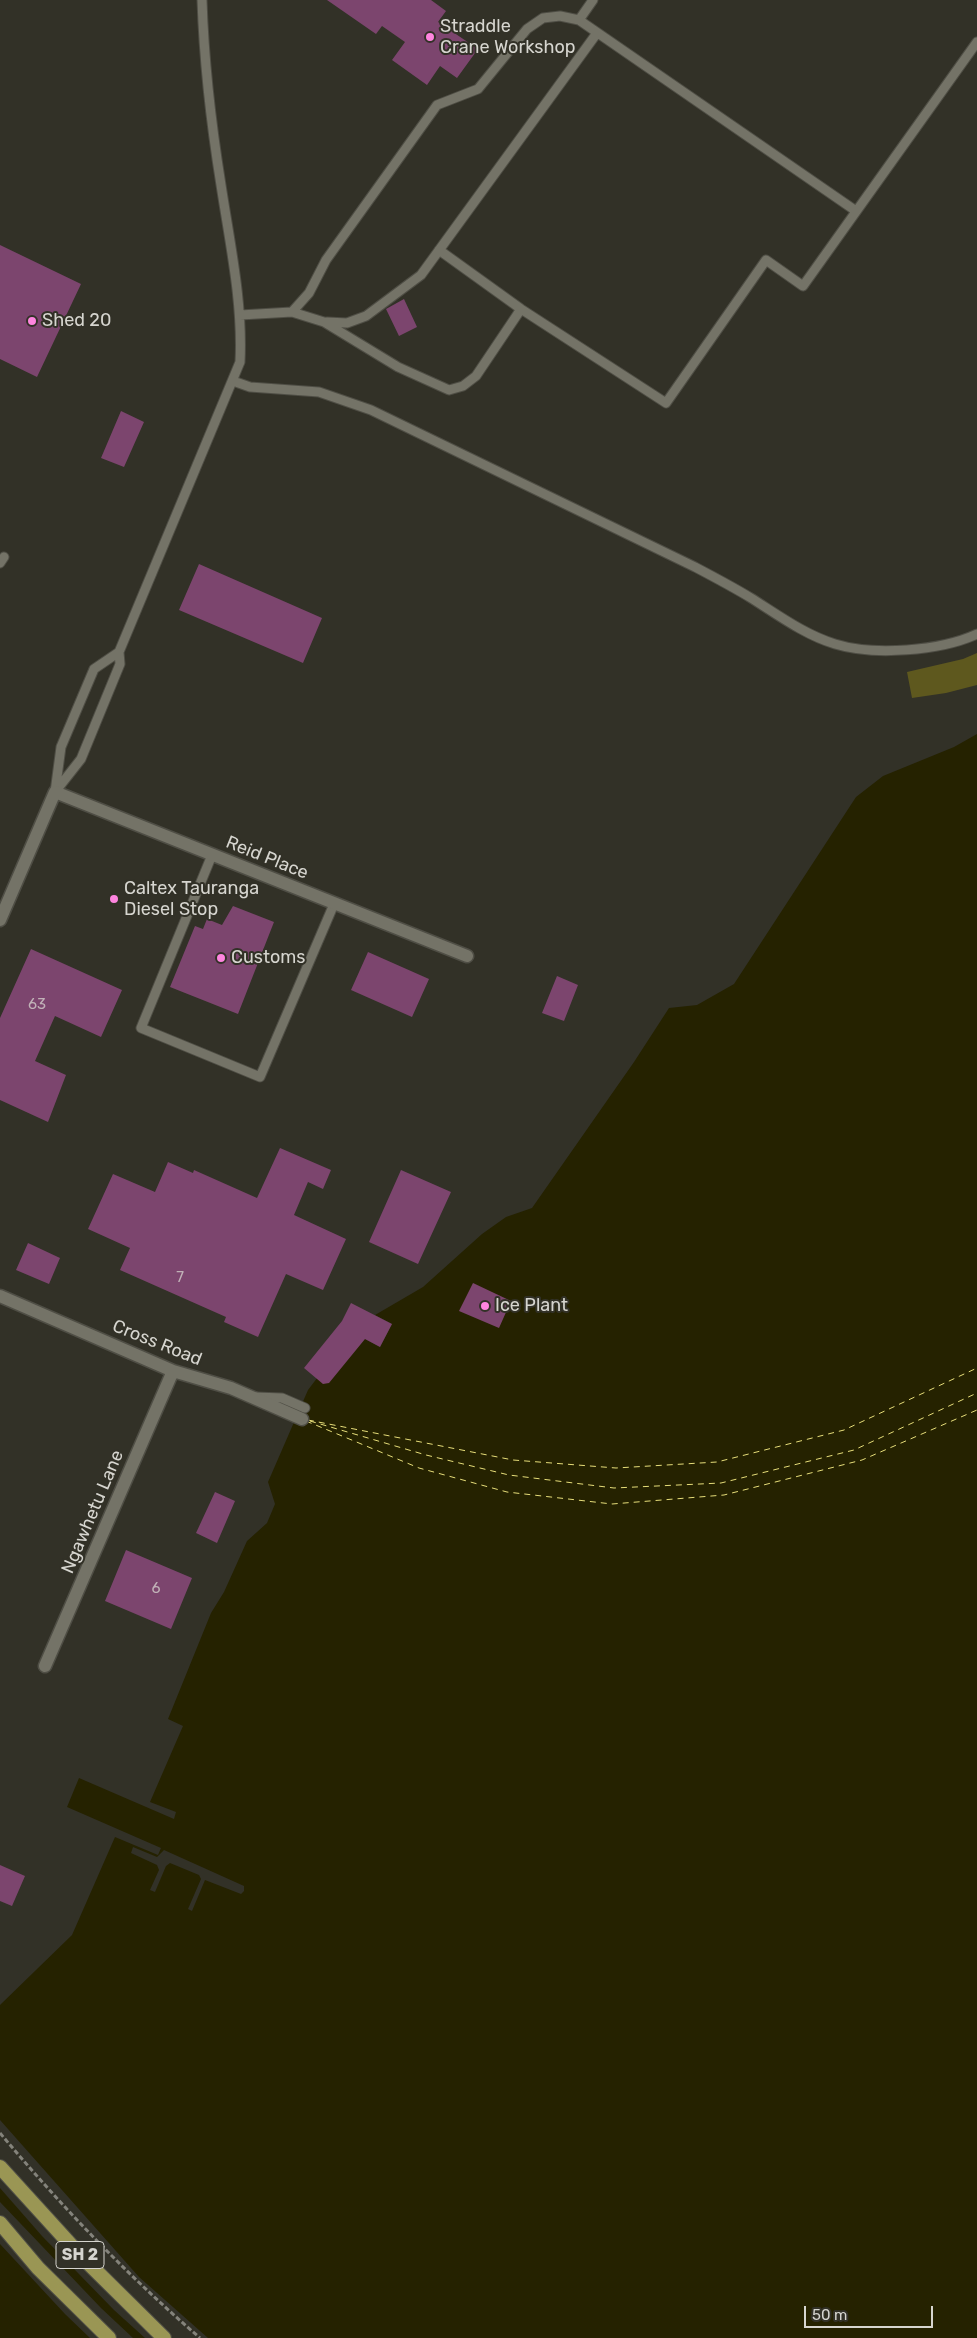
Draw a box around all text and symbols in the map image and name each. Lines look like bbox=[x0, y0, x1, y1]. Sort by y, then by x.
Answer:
place label: Straddle Crane Workshop bbox=[440, 16, 576, 58]
marker: Straddle Crane Workshop bbox=[424, 31, 436, 43]
place label: Shed 20 bbox=[42, 310, 111, 332]
marker: Shed 20 bbox=[26, 315, 38, 327]
street label: Reid Place bbox=[223, 832, 311, 884]
place label: Caltex Tauranga Diesel Stop bbox=[124, 878, 259, 921]
marker: Caltex Tauranga Diesel Stop bbox=[108, 893, 120, 905]
place label: Customs bbox=[231, 947, 306, 969]
marker: Customs bbox=[215, 952, 227, 964]
house number: 63 bbox=[28, 996, 46, 1014]
house number: 7 bbox=[176, 1269, 184, 1287]
place label: Ice Plant bbox=[495, 1295, 568, 1317]
marker: Ice Plant bbox=[479, 1300, 491, 1312]
street label: Cross Road bbox=[109, 1315, 205, 1371]
street label: Ngawhetu Lane bbox=[57, 1447, 129, 1577]
house number: 6 bbox=[151, 1580, 161, 1598]
road number: SH 2 bbox=[56, 2242, 104, 2268]
scale bar bbox=[807, 2296, 936, 2328]
text: 50 m bbox=[812, 2306, 847, 2324]

